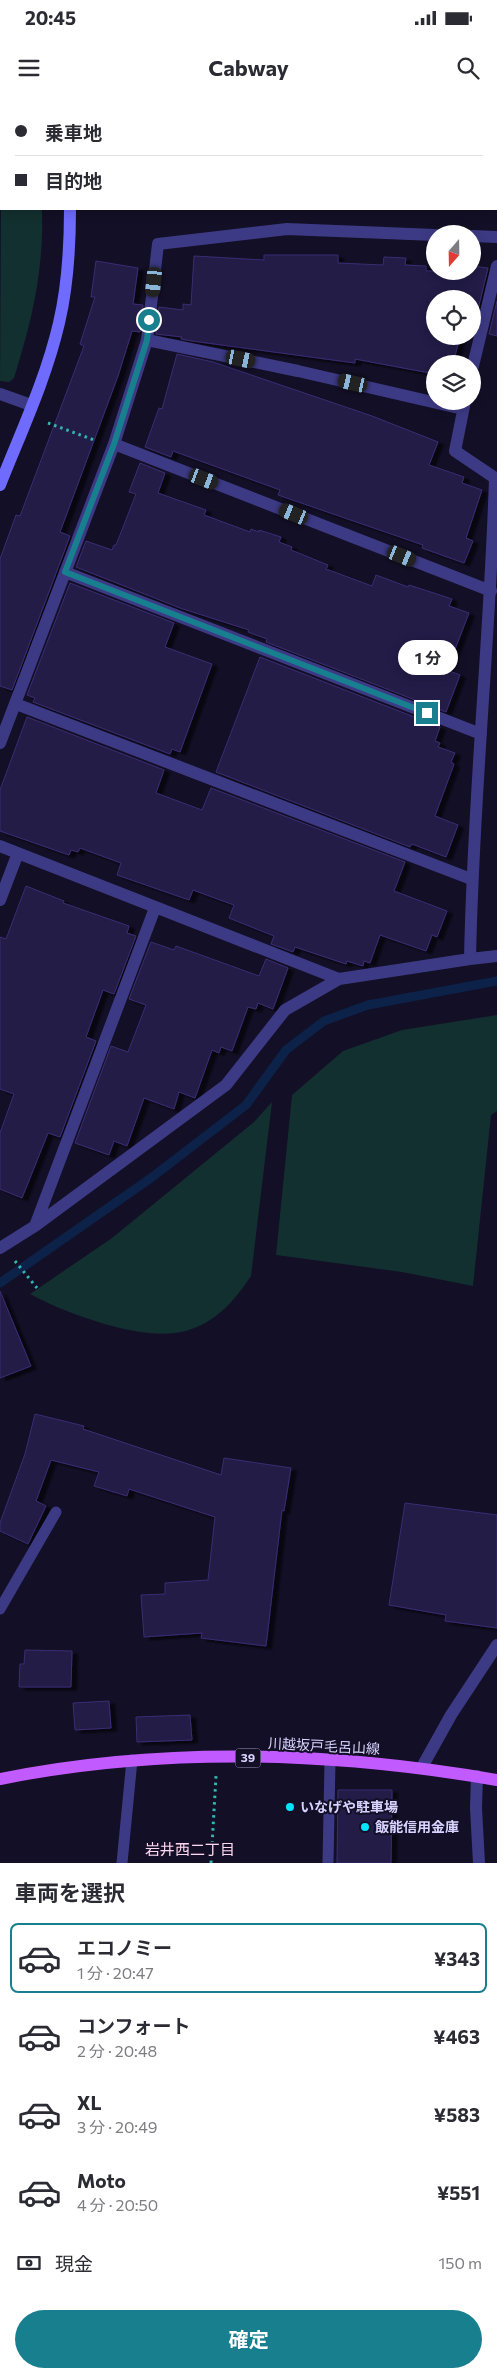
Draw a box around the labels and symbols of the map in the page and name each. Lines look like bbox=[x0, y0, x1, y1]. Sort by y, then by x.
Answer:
north arrow bbox=[426, 225, 481, 280]
car bbox=[144, 266, 163, 298]
route start bbox=[138, 309, 160, 331]
car bbox=[224, 349, 257, 369]
car bbox=[336, 372, 369, 394]
car bbox=[187, 467, 220, 491]
car bbox=[277, 501, 310, 527]
car bbox=[385, 543, 418, 569]
callout: 1 分 bbox=[397, 640, 457, 676]
route end bbox=[416, 702, 438, 724]
street label: 川越坂戸毛呂山線 bbox=[268, 1734, 380, 1757]
road number: 39 bbox=[236, 1749, 260, 1768]
place label: いなげや駐車場 bbox=[300, 1798, 398, 1815]
marker: いなげや駐車場 bbox=[284, 1801, 296, 1813]
place label: 飯能信用金庫 bbox=[375, 1818, 459, 1835]
marker: 飯能信用金庫 bbox=[359, 1821, 371, 1833]
district label: 岩井西二丁目 bbox=[145, 1840, 235, 1858]

